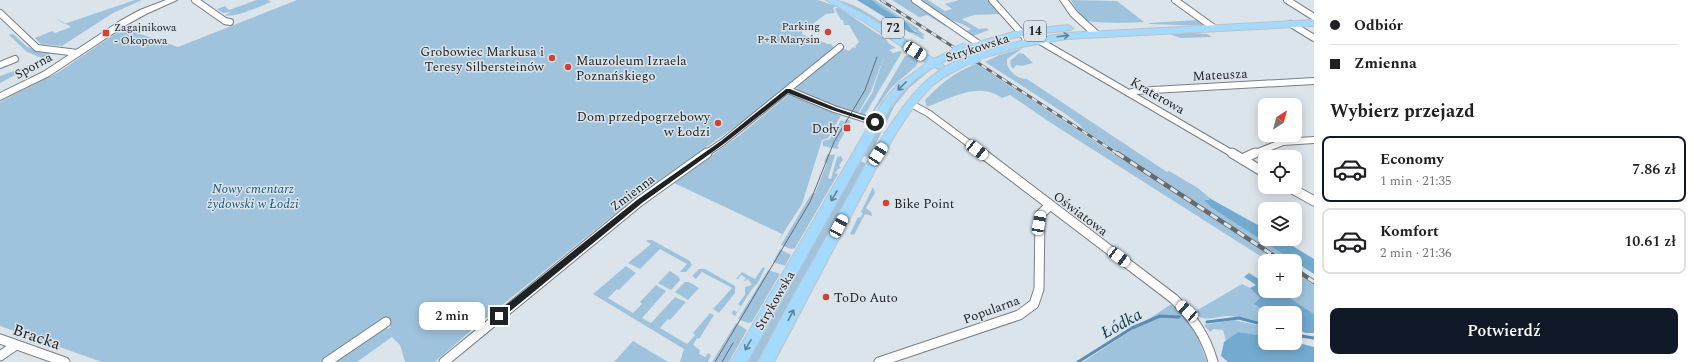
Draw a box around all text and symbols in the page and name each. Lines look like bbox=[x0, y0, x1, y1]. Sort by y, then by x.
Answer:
text: Odbiór bbox=[1354, 14, 1403, 37]
place label: Parking P+R Marysin bbox=[757, 18, 820, 48]
road number: 72 bbox=[882, 18, 904, 38]
place label: Zagajnikowa - Okopowa bbox=[114, 19, 177, 49]
road number: 14 bbox=[1024, 21, 1046, 41]
marker: Parking P+R Marysin bbox=[823, 27, 833, 37]
marker: Zagajnikowa - Okopowa bbox=[101, 28, 111, 38]
street label: Strykowska bbox=[943, 28, 1012, 68]
one-way arrow bbox=[1056, 33, 1069, 40]
car bbox=[902, 39, 928, 63]
place label: Grobowiec Markusa i Teresy Silbersteinów bbox=[420, 42, 545, 77]
street label: Sporna bbox=[11, 47, 57, 84]
place label: Mauzoleum Izraela Poznańskiego bbox=[576, 51, 687, 86]
text: Zmienna bbox=[1354, 52, 1417, 75]
marker: Grobowiec Markusa i Teresy Silbersteinów bbox=[547, 53, 557, 63]
marker: Mauzoleum Izraela Poznańskiego bbox=[563, 62, 573, 72]
street label: Mateusza bbox=[1192, 64, 1249, 86]
street label: Kraterowa bbox=[1126, 72, 1189, 120]
one-way arrow bbox=[897, 80, 907, 90]
north arrow bbox=[1258, 98, 1302, 142]
map controls bbox=[1258, 98, 1302, 350]
text: Wybierz przejazd bbox=[1330, 98, 1475, 125]
place label: Dom przedpogrzebowy w Łodzi bbox=[577, 107, 711, 142]
route start bbox=[866, 113, 884, 131]
marker: Dom przedpogrzebowy w Łodzi bbox=[713, 118, 723, 128]
place label: Doły bbox=[812, 119, 840, 139]
marker: Doły bbox=[842, 123, 852, 133]
car bbox=[964, 138, 990, 162]
car bbox=[866, 141, 890, 167]
text: Economy bbox=[1380, 148, 1444, 171]
button: locate bbox=[1258, 150, 1302, 194]
icon: car bbox=[1332, 151, 1368, 187]
text: 7.86 zł bbox=[1632, 158, 1676, 181]
street label: Zmienna bbox=[606, 169, 660, 216]
text: 1 min · 21:35 bbox=[1380, 171, 1452, 191]
park label: Nowy cmentarz żydowski w Łodzi bbox=[207, 179, 299, 214]
street label: Oświatowa bbox=[1049, 187, 1113, 241]
one-way arrow bbox=[829, 190, 837, 202]
place label: Bike Point bbox=[894, 194, 955, 214]
marker: Bike Point bbox=[881, 198, 891, 208]
button: layers bbox=[1258, 202, 1302, 246]
car bbox=[1031, 210, 1047, 236]
car bbox=[828, 213, 850, 239]
text: Komfort bbox=[1380, 220, 1439, 243]
icon: car bbox=[1332, 223, 1368, 259]
text: 10.61 zł bbox=[1624, 230, 1676, 253]
text: 2 min · 21:36 bbox=[1380, 243, 1452, 263]
car bbox=[1106, 245, 1132, 269]
button: + bbox=[1258, 254, 1302, 298]
street label: Strykowska bbox=[750, 266, 800, 334]
place label: ToDo Auto bbox=[834, 288, 898, 308]
street label: Popularna bbox=[960, 290, 1023, 329]
marker: ToDo Auto bbox=[821, 292, 831, 302]
car bbox=[1174, 299, 1200, 323]
callout: 2 min bbox=[419, 302, 485, 330]
water label: Łódka bbox=[1096, 302, 1147, 346]
text: 2 min bbox=[435, 306, 469, 326]
button: − bbox=[1258, 306, 1302, 350]
route end bbox=[490, 307, 508, 325]
button: Potwierdź bbox=[1330, 308, 1678, 354]
one-way arrow bbox=[788, 309, 795, 321]
street label: Bracka bbox=[10, 318, 64, 356]
one-way arrow bbox=[744, 339, 752, 351]

